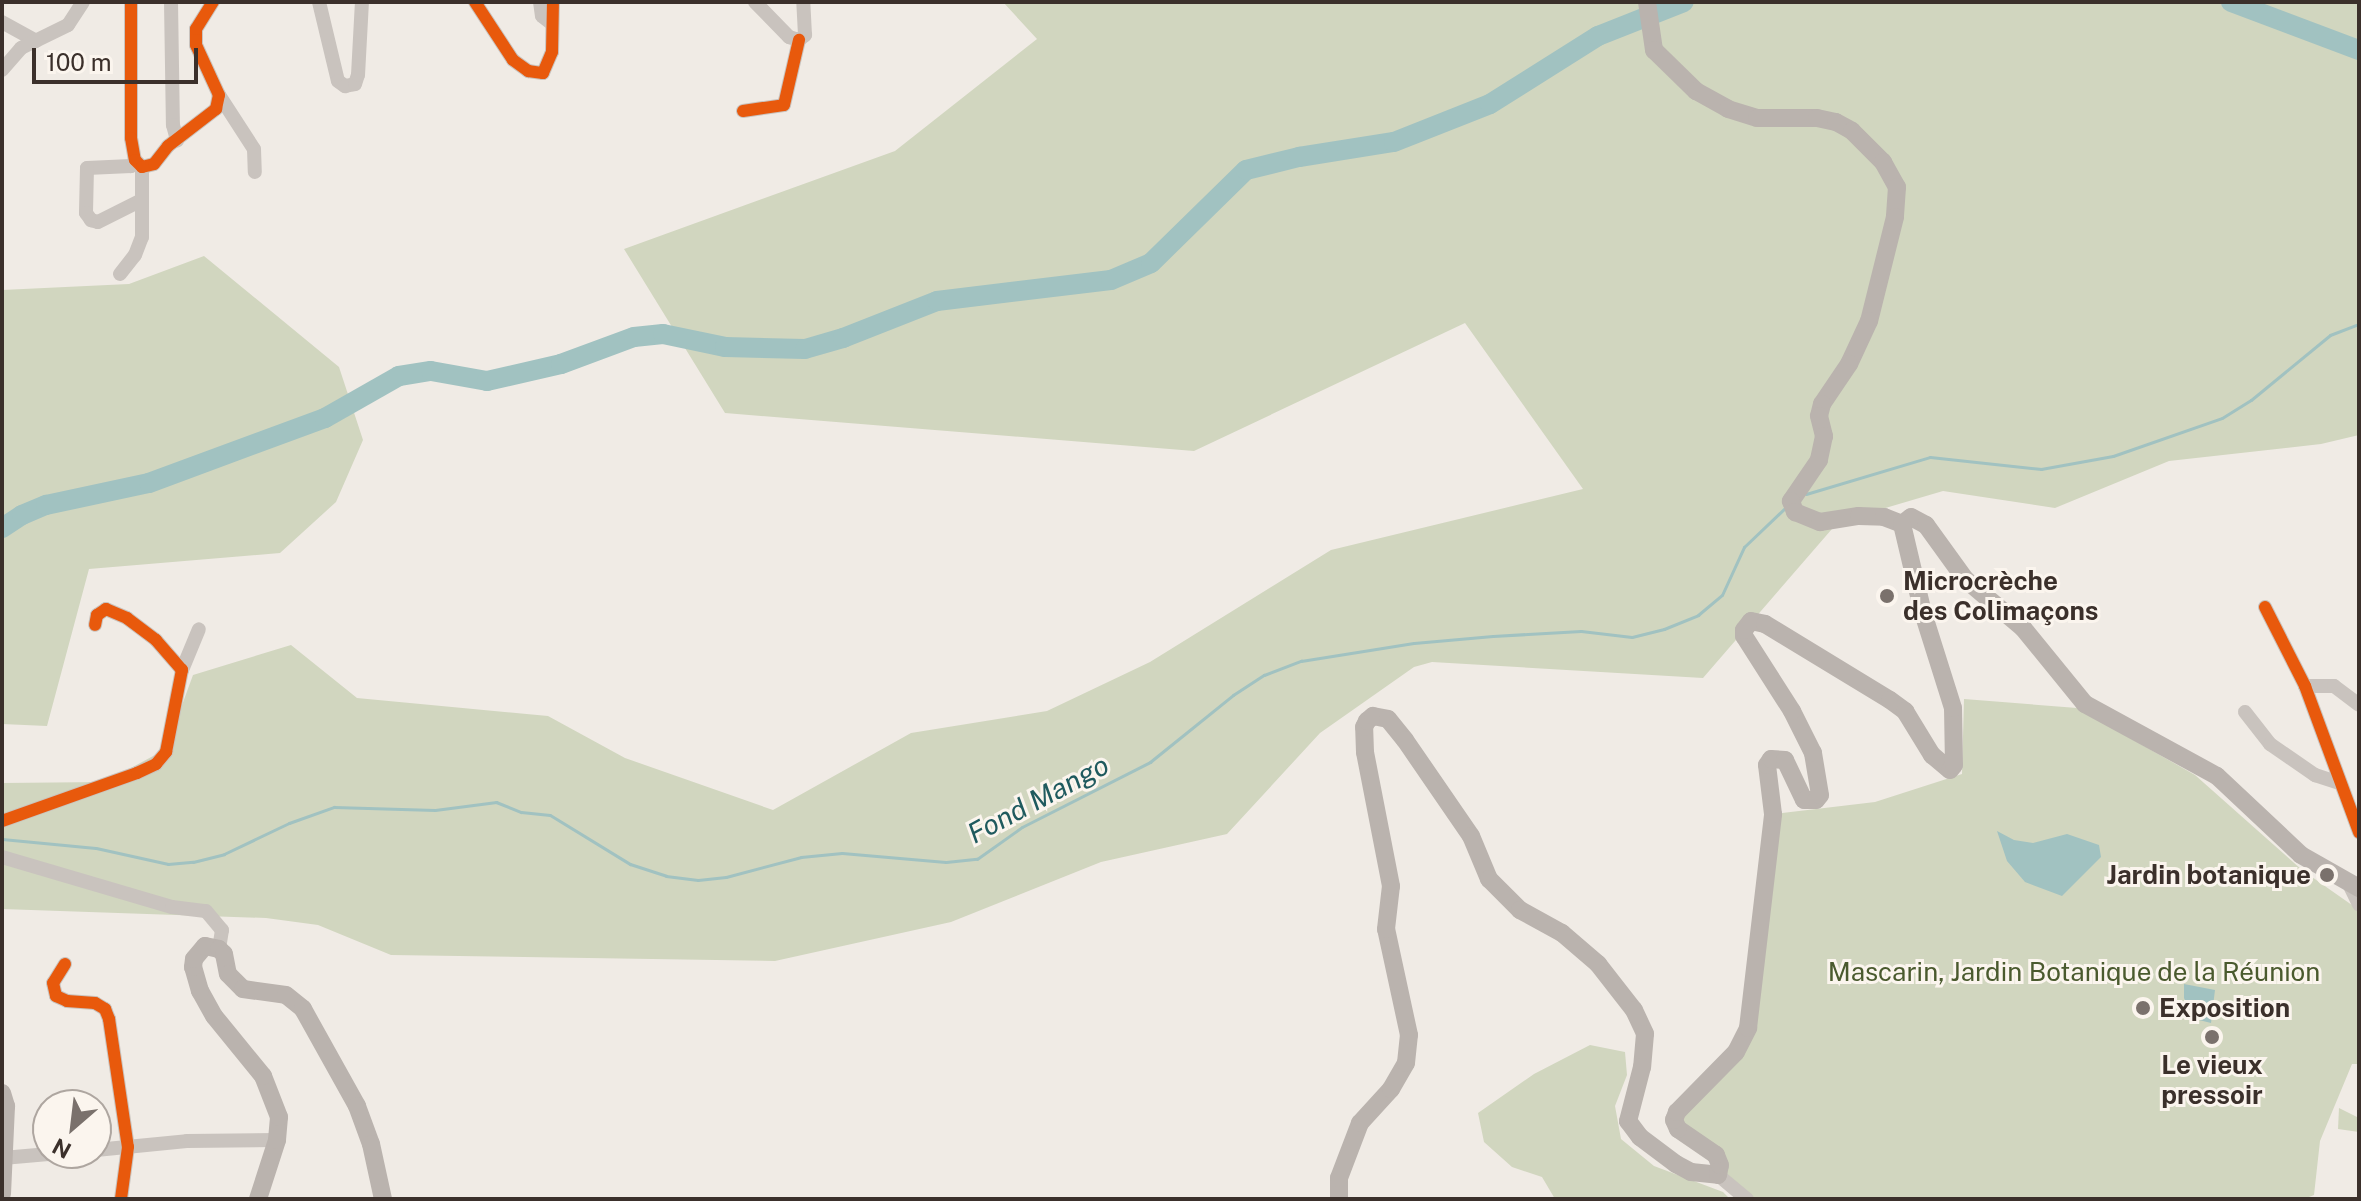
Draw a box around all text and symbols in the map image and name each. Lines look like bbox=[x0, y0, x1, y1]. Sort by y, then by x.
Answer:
scale bar bbox=[36, 32, 202, 82]
text: 100 m bbox=[46, 48, 112, 76]
place label: Microcrèche des Colimaçons bbox=[1903, 565, 2099, 626]
marker: Microcrèche des Colimaçons bbox=[1878, 587, 1896, 605]
water label: Fond Mango bbox=[962, 748, 1114, 850]
place label: Jardin botanique bbox=[2106, 859, 2311, 891]
marker: Jardin botanique bbox=[2318, 866, 2336, 884]
park label: Mascarin, Jardin Botanique de la Réunion bbox=[1827, 956, 2321, 988]
place label: Exposition bbox=[2159, 992, 2290, 1024]
marker: Exposition bbox=[2134, 999, 2152, 1017]
marker: Le vieux pressoir bbox=[2203, 1028, 2221, 1046]
place label: Le vieux pressoir bbox=[2161, 1049, 2263, 1110]
north arrow bbox=[32, 1089, 112, 1169]
text: N bbox=[48, 1133, 75, 1164]

